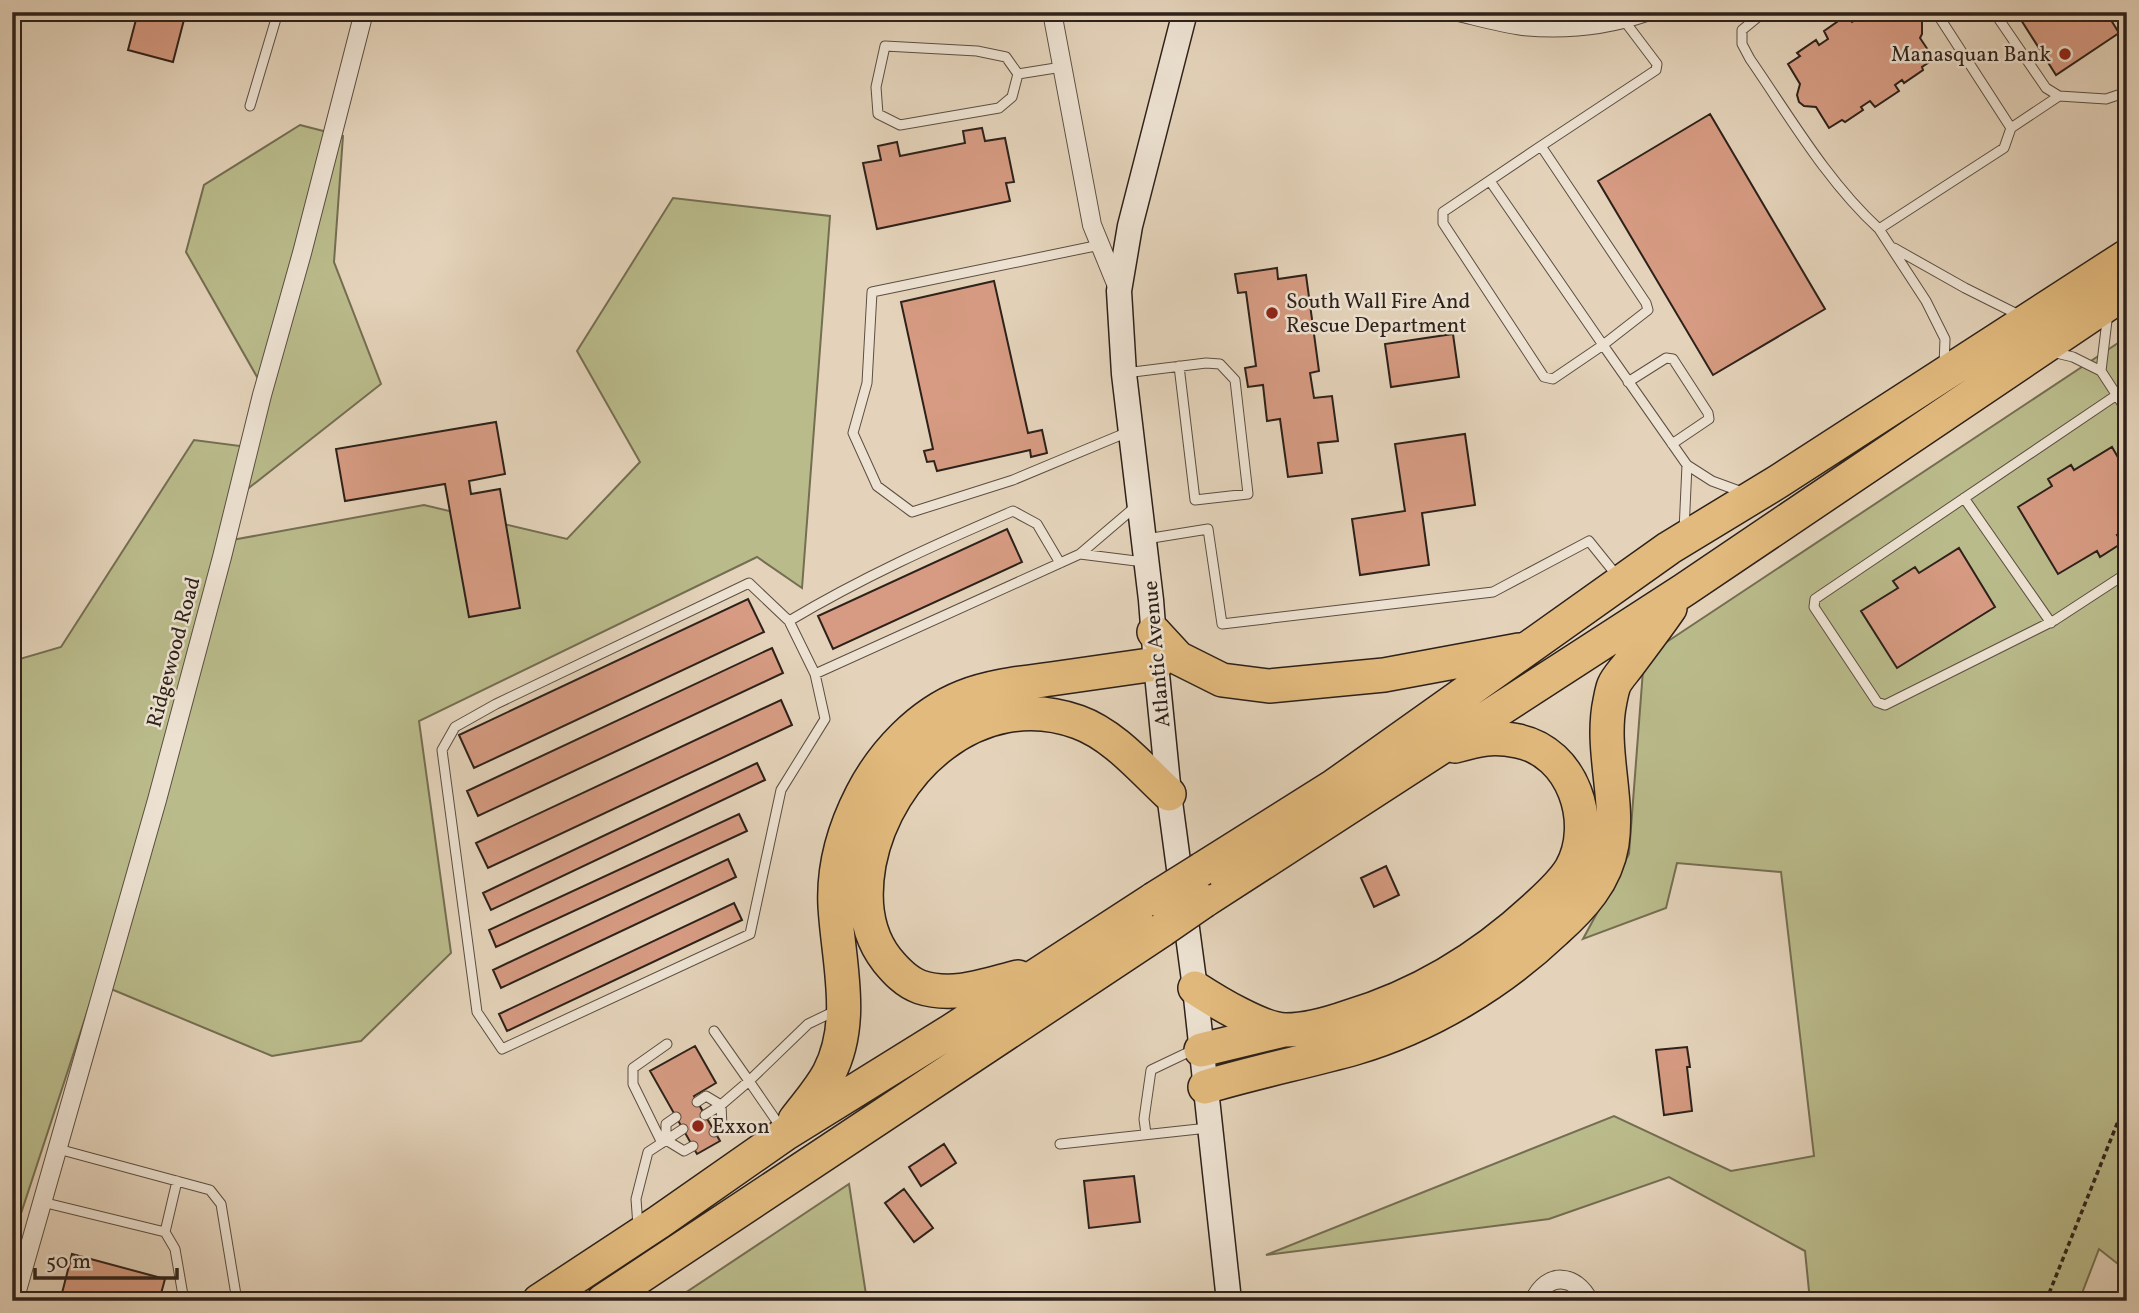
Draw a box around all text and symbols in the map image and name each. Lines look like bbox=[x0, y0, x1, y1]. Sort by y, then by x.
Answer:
place label: Manasquan Bank bbox=[1891, 41, 2052, 70]
marker: Manasquan Bank bbox=[2057, 46, 2073, 62]
place label: South Wall Fire And Rescue Department bbox=[1286, 288, 1470, 341]
marker: South Wall Fire And Rescue Department bbox=[1264, 305, 1280, 321]
street label: Ridgewood Road bbox=[140, 574, 208, 731]
street label: Atlantic Avenue bbox=[1137, 579, 1178, 728]
place label: Exxon bbox=[712, 1113, 770, 1142]
marker: Exxon bbox=[690, 1118, 706, 1134]
scale bar bbox=[35, 1236, 177, 1280]
text: 50 m bbox=[46, 1248, 91, 1277]

